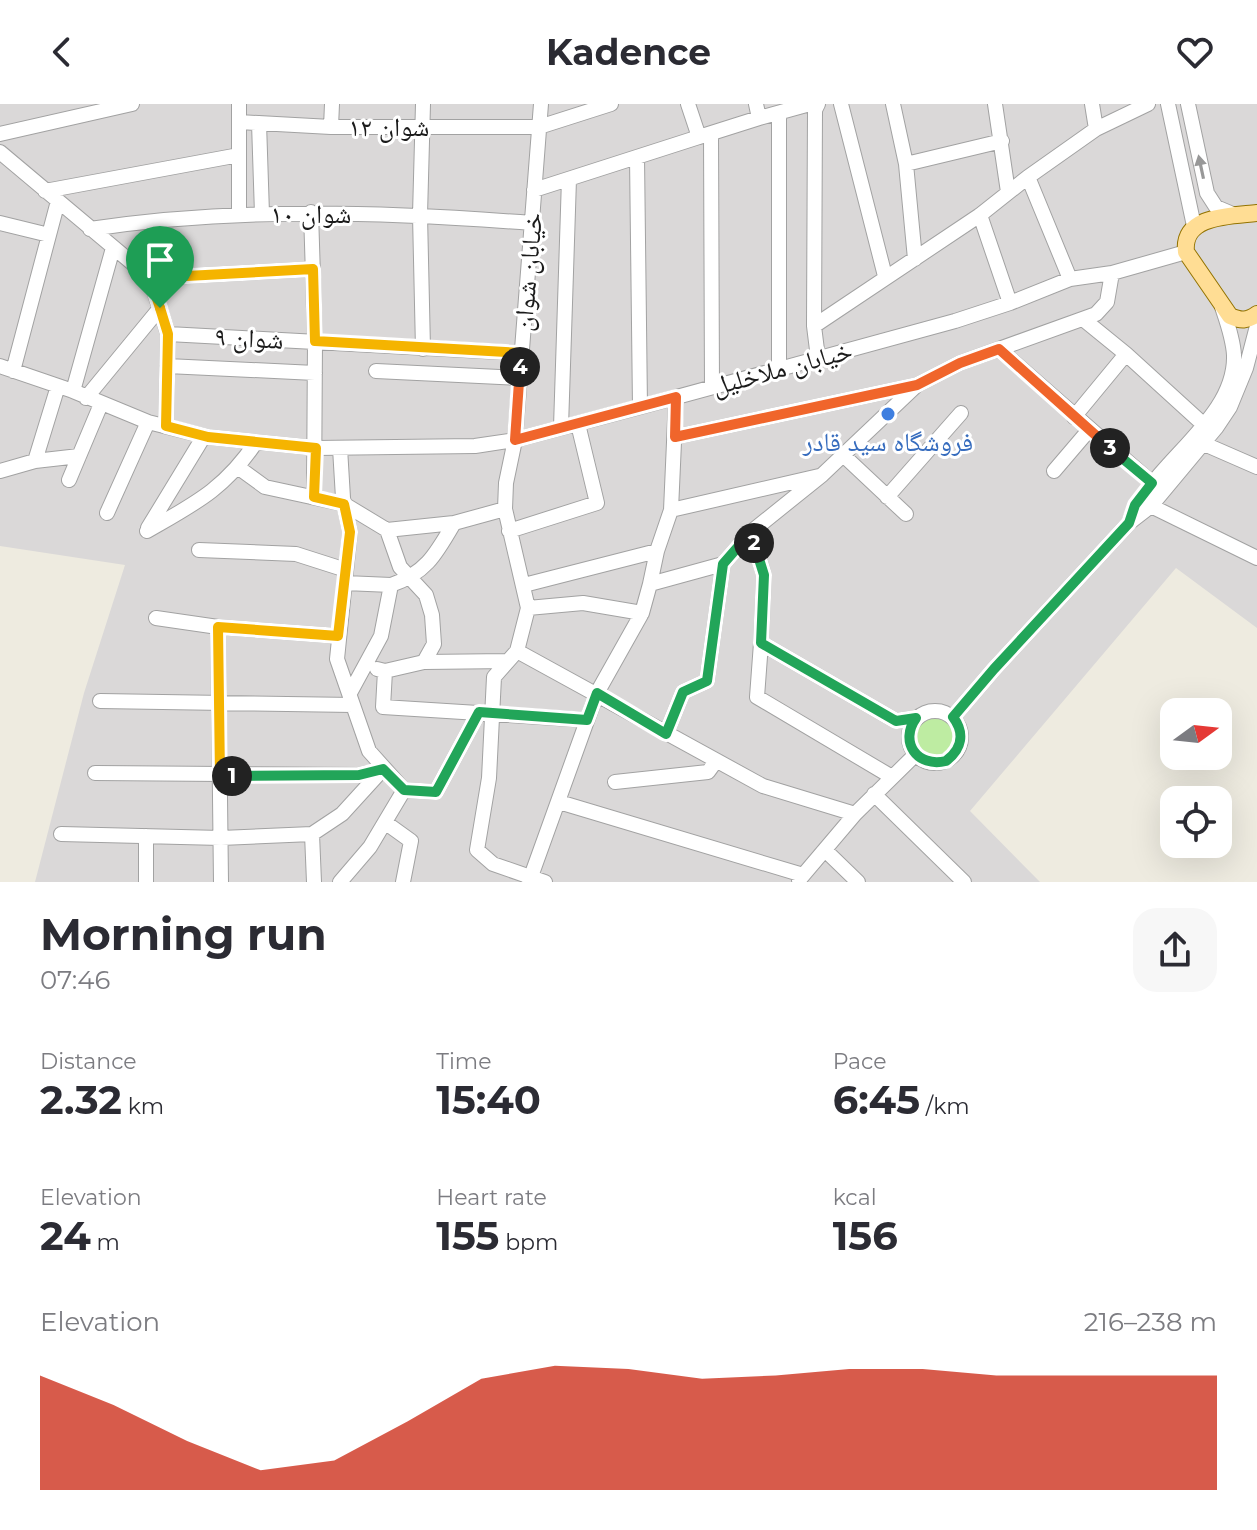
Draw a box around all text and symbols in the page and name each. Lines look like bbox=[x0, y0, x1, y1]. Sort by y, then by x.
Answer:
icon: back bbox=[40, 30, 84, 74]
text: Kadence bbox=[546, 30, 711, 74]
icon: heart bbox=[1173, 30, 1217, 74]
street label: شوان ۱۲ bbox=[349, 111, 429, 143]
one-way arrow bbox=[1194, 155, 1207, 180]
street label: شوان ۱۰ bbox=[271, 198, 351, 230]
street label: خیابان شوان bbox=[507, 211, 549, 333]
pin bbox=[126, 226, 194, 308]
icon: arrive bbox=[138, 238, 182, 282]
street label: شوان ۹ bbox=[214, 320, 284, 356]
street label: خیابان ملاخلیل bbox=[709, 334, 855, 402]
pin: 4 bbox=[500, 347, 540, 387]
text: 4 bbox=[512, 353, 528, 380]
marker: فروشگاه سید قادر bbox=[879, 405, 897, 423]
place label: فروشگاه سید قادر bbox=[802, 426, 973, 458]
pin: 3 bbox=[1090, 428, 1130, 468]
text: 3 bbox=[1103, 434, 1117, 461]
pin: 2 bbox=[734, 523, 774, 563]
text: 2 bbox=[748, 529, 760, 556]
north arrow bbox=[1160, 698, 1232, 770]
map controls bbox=[1160, 698, 1232, 858]
pin: 1 bbox=[212, 756, 252, 796]
text: 1 bbox=[228, 762, 236, 789]
button: locate bbox=[1160, 786, 1232, 858]
text: Morning run bbox=[40, 907, 327, 961]
button: share bbox=[1133, 908, 1217, 992]
text: 07:46 bbox=[40, 964, 110, 996]
text: Distance bbox=[40, 1048, 137, 1075]
text: Time bbox=[436, 1048, 492, 1075]
text: Pace bbox=[833, 1048, 887, 1075]
text: 2.32 bbox=[40, 1075, 122, 1124]
text: 15:40 bbox=[436, 1075, 541, 1124]
text: 6:45 bbox=[833, 1075, 920, 1124]
text: km bbox=[122, 1093, 164, 1120]
text: /km bbox=[920, 1093, 970, 1120]
text: Elevation bbox=[40, 1184, 142, 1211]
text: Heart rate bbox=[436, 1184, 547, 1211]
text: kcal bbox=[833, 1184, 877, 1211]
text: 24 bbox=[40, 1211, 91, 1260]
text: 155 bbox=[436, 1211, 499, 1260]
text: 156 bbox=[833, 1211, 898, 1260]
text: m bbox=[91, 1229, 120, 1256]
text: bpm bbox=[499, 1229, 558, 1256]
text: Elevation bbox=[40, 1306, 160, 1338]
text: 216–238 m bbox=[1084, 1306, 1217, 1338]

